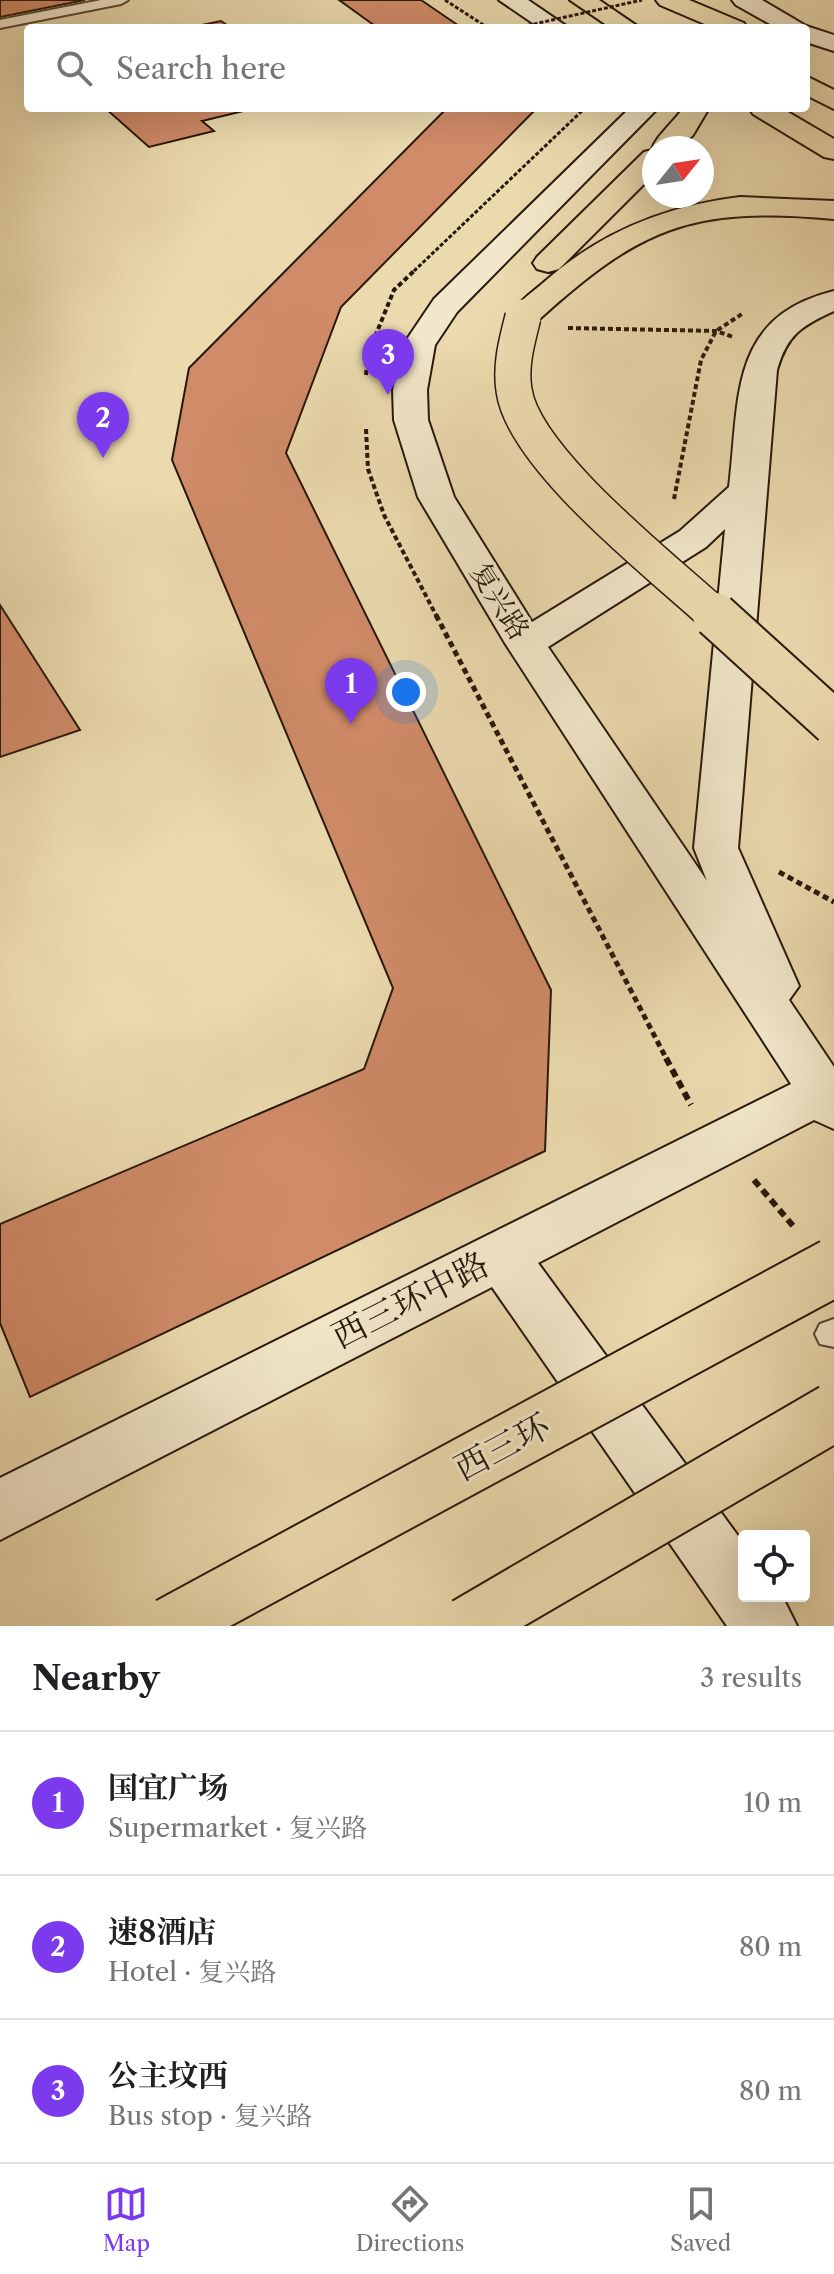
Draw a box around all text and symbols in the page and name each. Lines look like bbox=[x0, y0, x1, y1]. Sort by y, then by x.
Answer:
search box bbox=[24, 24, 810, 112]
icon: search bbox=[52, 46, 96, 90]
text: Search here bbox=[116, 50, 286, 87]
north arrow bbox=[642, 136, 714, 208]
pin: 3 bbox=[362, 329, 414, 395]
pin: 2 bbox=[77, 392, 129, 458]
street label: 复兴路 bbox=[463, 556, 537, 646]
pin: 1 bbox=[325, 658, 377, 724]
your location bbox=[386, 672, 426, 712]
street label: 西三环中路 bbox=[325, 1243, 495, 1357]
street label: 西三环 bbox=[447, 1405, 557, 1489]
map controls bbox=[738, 1530, 810, 1602]
button: locate bbox=[738, 1530, 810, 1602]
text: Nearby bbox=[32, 1657, 160, 1699]
text: 3 results bbox=[700, 1662, 802, 1694]
text: 国宜广场 bbox=[108, 1769, 228, 1806]
text: 1 bbox=[52, 1787, 64, 1819]
text: 10 m bbox=[743, 1787, 802, 1819]
text: Supermarket · 复兴路 bbox=[108, 1812, 367, 1844]
text: 速8酒店 bbox=[108, 1913, 216, 1950]
text: 2 bbox=[50, 1931, 66, 1963]
text: 80 m bbox=[739, 1931, 802, 1963]
text: Hotel · 复兴路 bbox=[108, 1956, 276, 1988]
text: 公主坟西 bbox=[108, 2057, 228, 2094]
text: 3 bbox=[51, 2075, 65, 2107]
text: 80 m bbox=[739, 2075, 802, 2107]
text: Bus stop · 复兴路 bbox=[108, 2100, 312, 2132]
tab: Map bbox=[103, 2182, 150, 2257]
tab: Directions bbox=[356, 2182, 464, 2257]
tab: Saved bbox=[670, 2182, 731, 2257]

